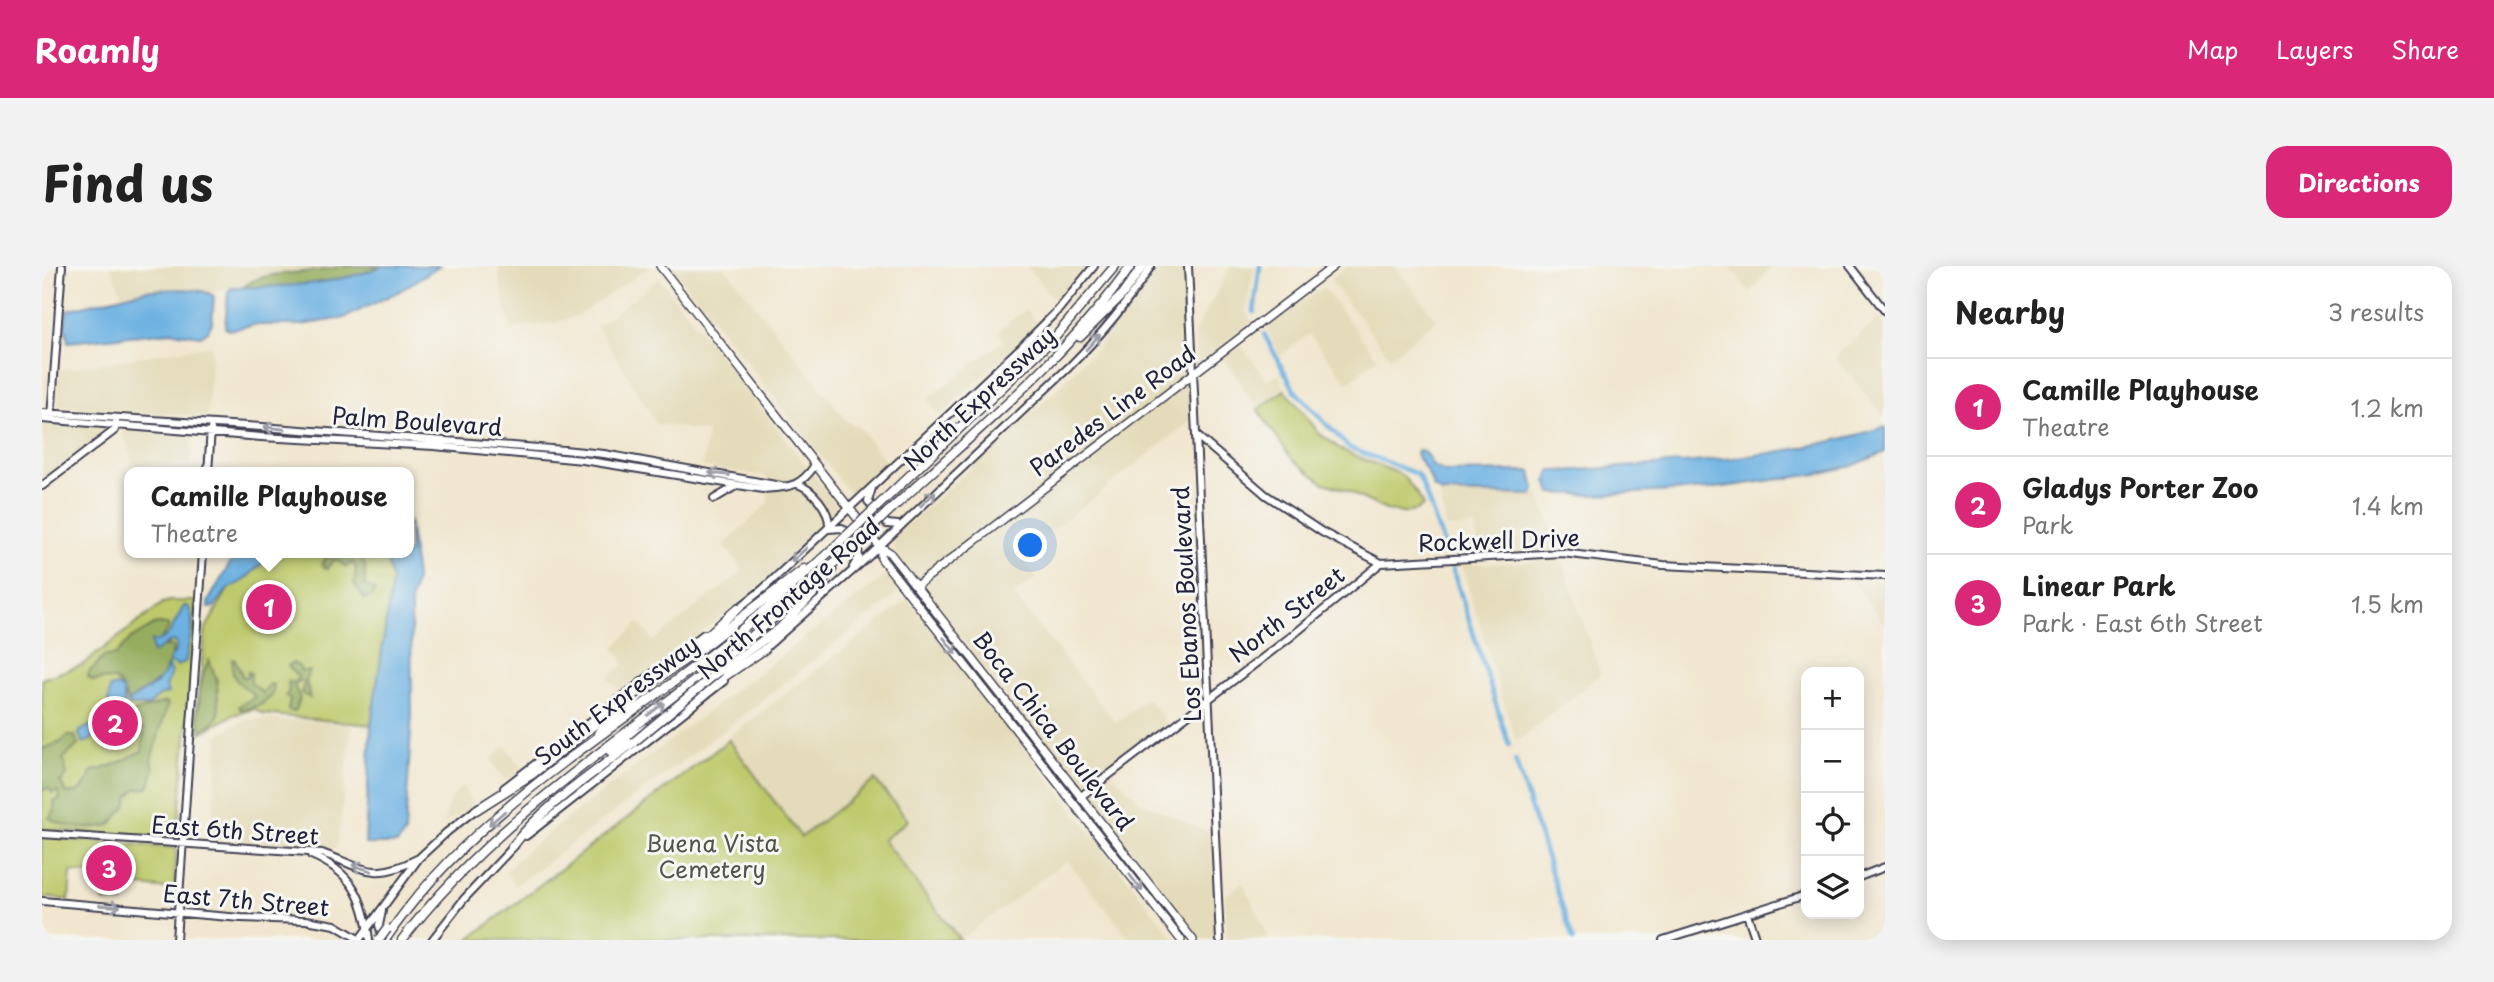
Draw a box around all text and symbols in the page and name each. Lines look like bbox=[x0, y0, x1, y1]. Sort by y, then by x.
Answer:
text: Roamly bbox=[35, 24, 160, 74]
text: Map bbox=[2187, 31, 2238, 67]
text: Layers bbox=[2276, 31, 2353, 67]
text: Share bbox=[2391, 31, 2459, 67]
text: Find us bbox=[42, 145, 213, 219]
button: Directions bbox=[2266, 146, 2452, 218]
text: Nearby bbox=[1955, 289, 2065, 334]
text: 3 results bbox=[2328, 294, 2424, 329]
street label: North Expressway bbox=[895, 318, 1063, 478]
one-way arrow bbox=[1084, 334, 1101, 351]
street label: Paredes Line Road bbox=[1022, 336, 1202, 484]
text: Camille Playhouse bbox=[2022, 370, 2259, 409]
text: 1 bbox=[1973, 390, 1984, 425]
text: 1.2 km bbox=[2351, 390, 2424, 425]
street label: Palm Boulevard bbox=[331, 397, 503, 444]
text: Theatre bbox=[2022, 409, 2109, 444]
one-way arrow bbox=[263, 422, 286, 435]
popup bbox=[124, 467, 414, 558]
one-way arrow bbox=[708, 467, 731, 480]
text: Gladys Porter Zoo bbox=[2022, 468, 2259, 507]
text: Camille Playhouse bbox=[151, 476, 387, 515]
street label: Los Ebanos Boulevard bbox=[1162, 485, 1209, 723]
text: 2 bbox=[1970, 488, 1986, 523]
text: 1.4 km bbox=[2352, 488, 2424, 523]
one-way arrow bbox=[919, 490, 936, 507]
text: Park bbox=[2022, 507, 2073, 542]
street label: North Frontage Road bbox=[689, 509, 887, 687]
text: Theatre bbox=[151, 515, 238, 550]
street label: Rockwell Drive bbox=[1418, 519, 1580, 560]
your location bbox=[1013, 528, 1047, 562]
one-way arrow bbox=[791, 546, 808, 563]
street label: North Street bbox=[1221, 557, 1352, 670]
text: Linear Park bbox=[2022, 566, 2176, 605]
pin: 1 bbox=[246, 581, 292, 633]
text: 3 bbox=[1970, 586, 1986, 621]
text: 1.5 km bbox=[2351, 586, 2424, 621]
text: Park · East 6th Street bbox=[2022, 605, 2263, 640]
street label: Boca Chica Boulevard bbox=[965, 623, 1143, 837]
street label: South Expressway bbox=[526, 626, 706, 773]
one-way arrow bbox=[943, 636, 958, 655]
map controls bbox=[1801, 667, 1864, 919]
button: + bbox=[1801, 667, 1864, 730]
pin: 2 bbox=[92, 697, 138, 749]
one-way arrow bbox=[647, 702, 665, 717]
button: − bbox=[1801, 730, 1864, 793]
button: locate bbox=[1801, 793, 1864, 856]
street label: East 6th Street bbox=[150, 806, 320, 853]
one-way arrow bbox=[488, 810, 506, 826]
park label: Buena Vista Cemetery bbox=[645, 825, 779, 886]
pin: 3 bbox=[86, 842, 132, 894]
button: layers bbox=[1801, 856, 1864, 919]
one-way arrow bbox=[351, 861, 373, 873]
one-way arrow bbox=[1128, 873, 1143, 891]
street label: East 7th Street bbox=[161, 875, 331, 924]
one-way arrow bbox=[98, 900, 121, 913]

